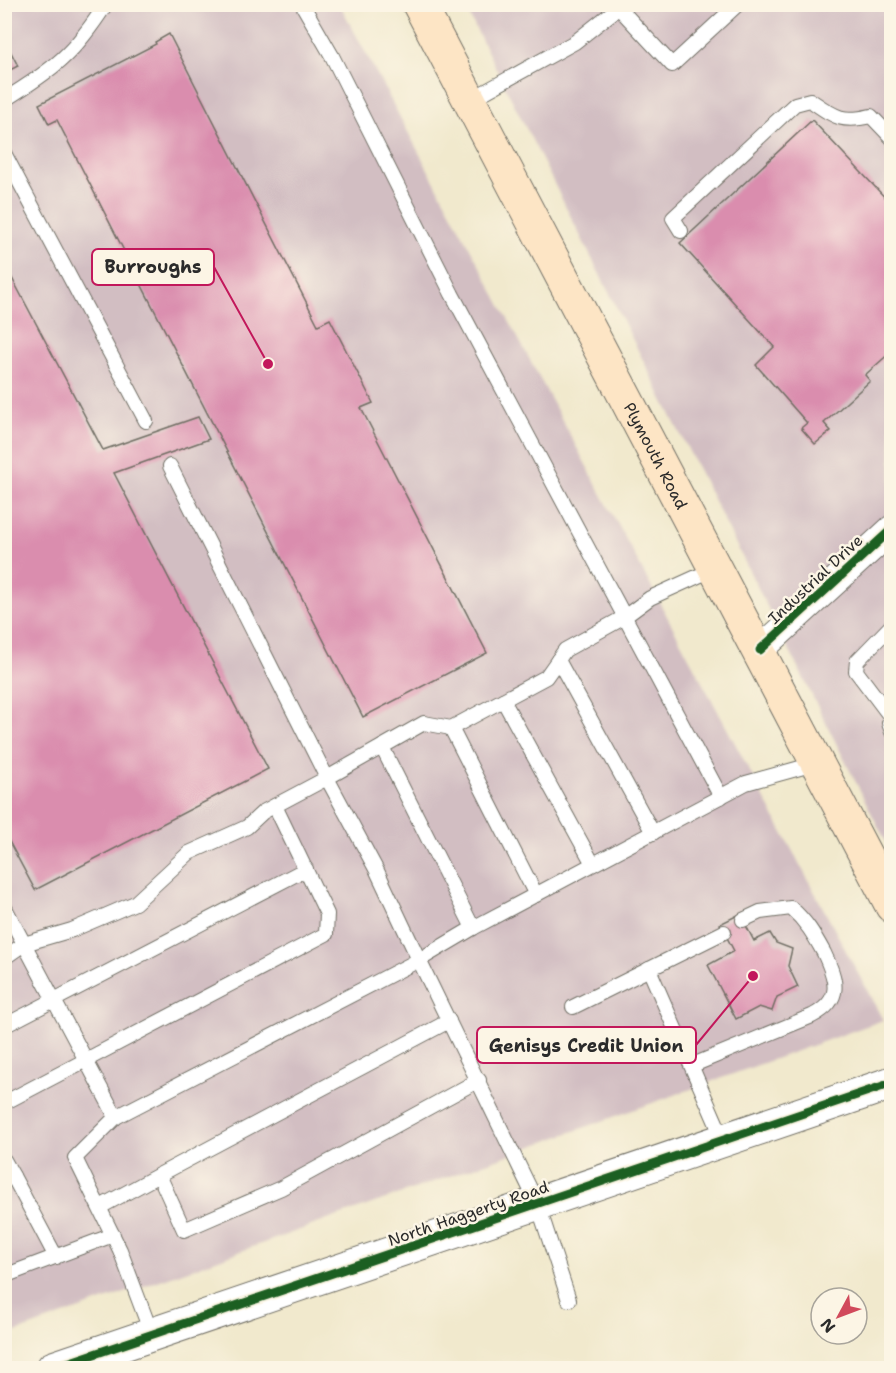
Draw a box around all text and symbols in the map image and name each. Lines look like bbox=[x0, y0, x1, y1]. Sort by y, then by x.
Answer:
callout: Burroughs bbox=[92, 249, 214, 285]
text: Burroughs bbox=[104, 255, 202, 279]
street label: Plymouth Road bbox=[619, 399, 692, 513]
street label: Industrial Drive bbox=[763, 530, 867, 629]
callout: Genisys Credit Union bbox=[477, 1027, 696, 1063]
text: Genisys Credit Union bbox=[489, 1034, 683, 1058]
street label: North Haggerty Road bbox=[385, 1176, 551, 1251]
north arrow bbox=[809, 1286, 869, 1346]
text: N bbox=[816, 1314, 840, 1337]

